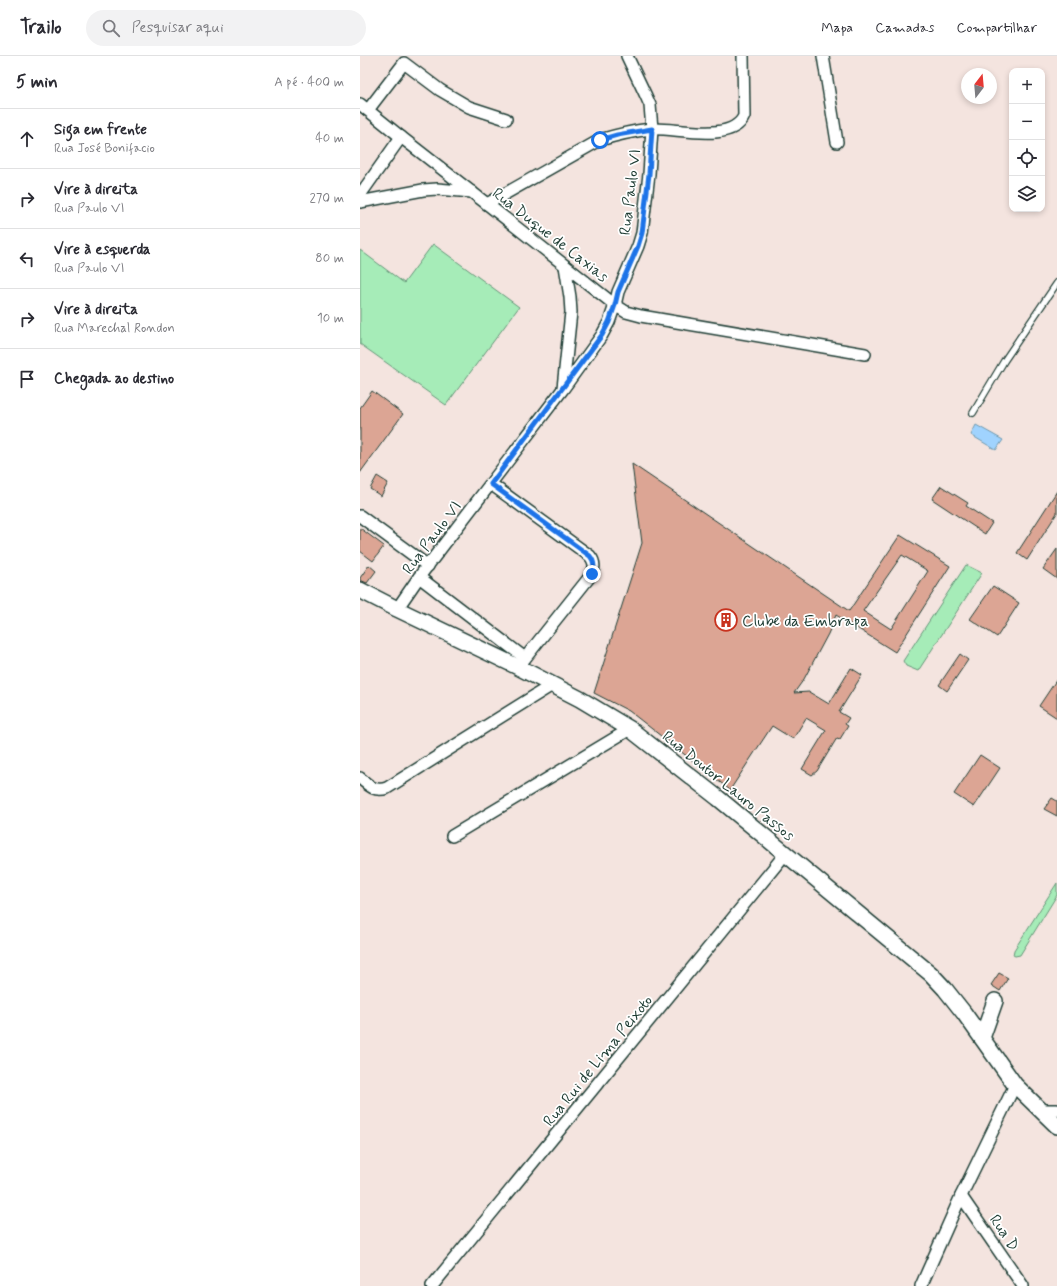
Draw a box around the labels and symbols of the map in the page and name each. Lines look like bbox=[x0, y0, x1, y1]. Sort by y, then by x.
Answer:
north arrow bbox=[961, 68, 997, 104]
route start bbox=[591, 131, 609, 149]
street label: Rua Paulo VI bbox=[615, 148, 646, 237]
street label: Rua Duque de Caxias bbox=[488, 183, 613, 287]
street label: Rua Paulo VI bbox=[398, 497, 467, 579]
route end bbox=[583, 565, 601, 583]
building icon: Clube da Embrapa bbox=[713, 607, 739, 633]
place label: Clube da Embrapa bbox=[742, 611, 868, 632]
street label: Rua Doutor Lauro Passos bbox=[658, 726, 799, 846]
street label: Rua Rui de Lima Peixoto bbox=[539, 991, 658, 1131]
street label: Rua D bbox=[984, 1211, 1024, 1255]

